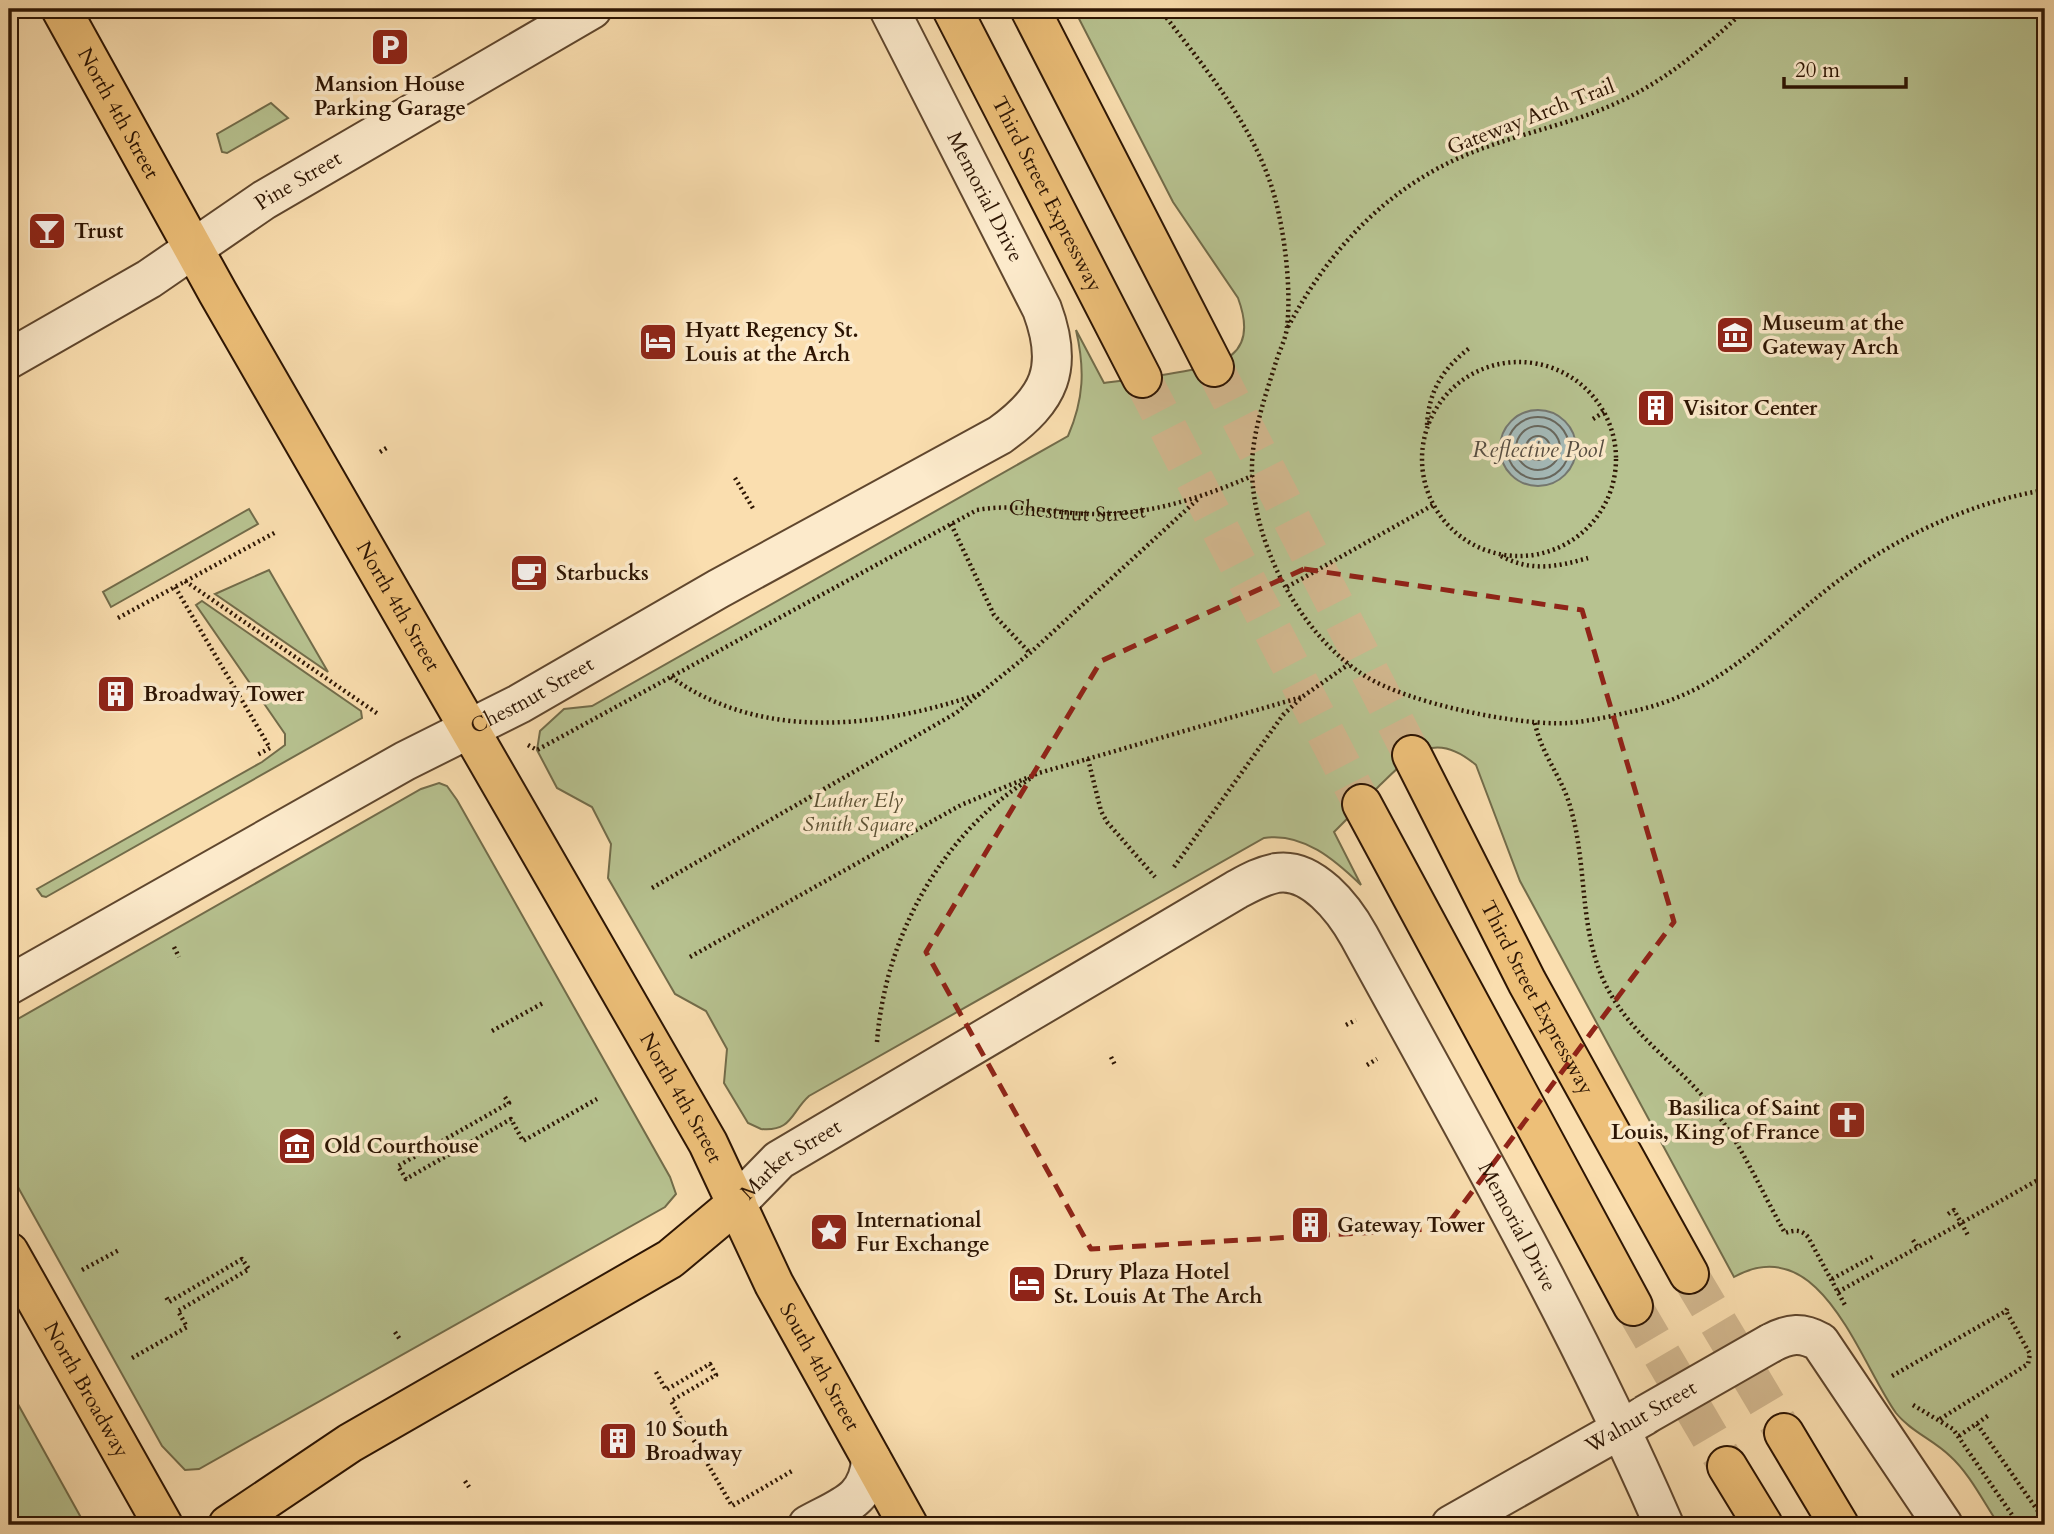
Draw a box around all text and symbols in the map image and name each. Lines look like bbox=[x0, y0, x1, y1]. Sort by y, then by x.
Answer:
parking icon: Mansion House Parking Garage bbox=[369, 26, 411, 68]
street label: North 4th Street bbox=[71, 42, 167, 184]
scale bar bbox=[1784, 46, 1907, 90]
text: 20 m bbox=[1795, 56, 1840, 85]
place label: Mansion House Parking Garage bbox=[314, 70, 466, 123]
street label: Gateway Arch Trail bbox=[1443, 72, 1619, 162]
street label: Third Street Expressway bbox=[985, 91, 1110, 297]
street label: Memorial Drive bbox=[940, 127, 1030, 267]
street label: Pine Street bbox=[249, 143, 347, 217]
bar icon: Trust bbox=[26, 210, 68, 252]
place label: Trust bbox=[74, 217, 124, 246]
place label: Museum at the Gateway Arch bbox=[1762, 309, 1904, 362]
museum icon: Museum at the Gateway Arch bbox=[1714, 314, 1756, 356]
place label: Hyatt Regency St. Louis at the Arch bbox=[685, 316, 859, 369]
hotel icon: Hyatt Regency St. Louis at the Arch bbox=[637, 321, 679, 363]
building icon: Visitor Center bbox=[1635, 387, 1677, 429]
place label: Visitor Center bbox=[1683, 394, 1818, 423]
water label: Reflective Pool bbox=[1472, 434, 1604, 465]
street label: Chestnut Street bbox=[1008, 493, 1148, 529]
street label: North 4th Street bbox=[350, 536, 448, 677]
cafe icon: Starbucks bbox=[508, 552, 550, 594]
place label: Starbucks bbox=[556, 559, 649, 588]
street label: Chestnut Street bbox=[465, 649, 599, 741]
building icon: Broadway Tower bbox=[95, 673, 137, 715]
place label: Broadway Tower bbox=[143, 680, 305, 709]
park label: Luther Ely Smith Square bbox=[803, 786, 914, 839]
street label: Third Street Expressway bbox=[1474, 895, 1601, 1100]
street label: North 4th Street bbox=[633, 1027, 730, 1168]
place label: Basilica of Saint Louis, King of France bbox=[1611, 1094, 1821, 1147]
church icon: Basilica of Saint Louis, King of France bbox=[1826, 1099, 1868, 1141]
street label: Market Street bbox=[734, 1112, 847, 1206]
museum icon: Old Courthouse bbox=[276, 1125, 318, 1167]
place label: Old Courthouse bbox=[324, 1132, 479, 1161]
street label: Memorial Drive bbox=[1471, 1157, 1564, 1296]
building icon: Gateway Tower bbox=[1289, 1204, 1331, 1246]
place label: International Fur Exchange bbox=[856, 1206, 990, 1259]
place icon: International Fur Exchange bbox=[808, 1211, 850, 1253]
place label: Gateway Tower bbox=[1337, 1211, 1486, 1240]
place label: Drury Plaza Hotel St. Louis At The Arch bbox=[1054, 1258, 1262, 1311]
hotel icon: Drury Plaza Hotel St. Louis At The Arch bbox=[1006, 1263, 1048, 1305]
street label: South 4th Street bbox=[773, 1297, 867, 1436]
street label: North Broadway bbox=[37, 1317, 136, 1463]
street label: Walnut Street bbox=[1579, 1373, 1702, 1461]
place label: 10 South Broadway bbox=[645, 1415, 743, 1468]
building icon: 10 South Broadway bbox=[597, 1420, 639, 1462]

